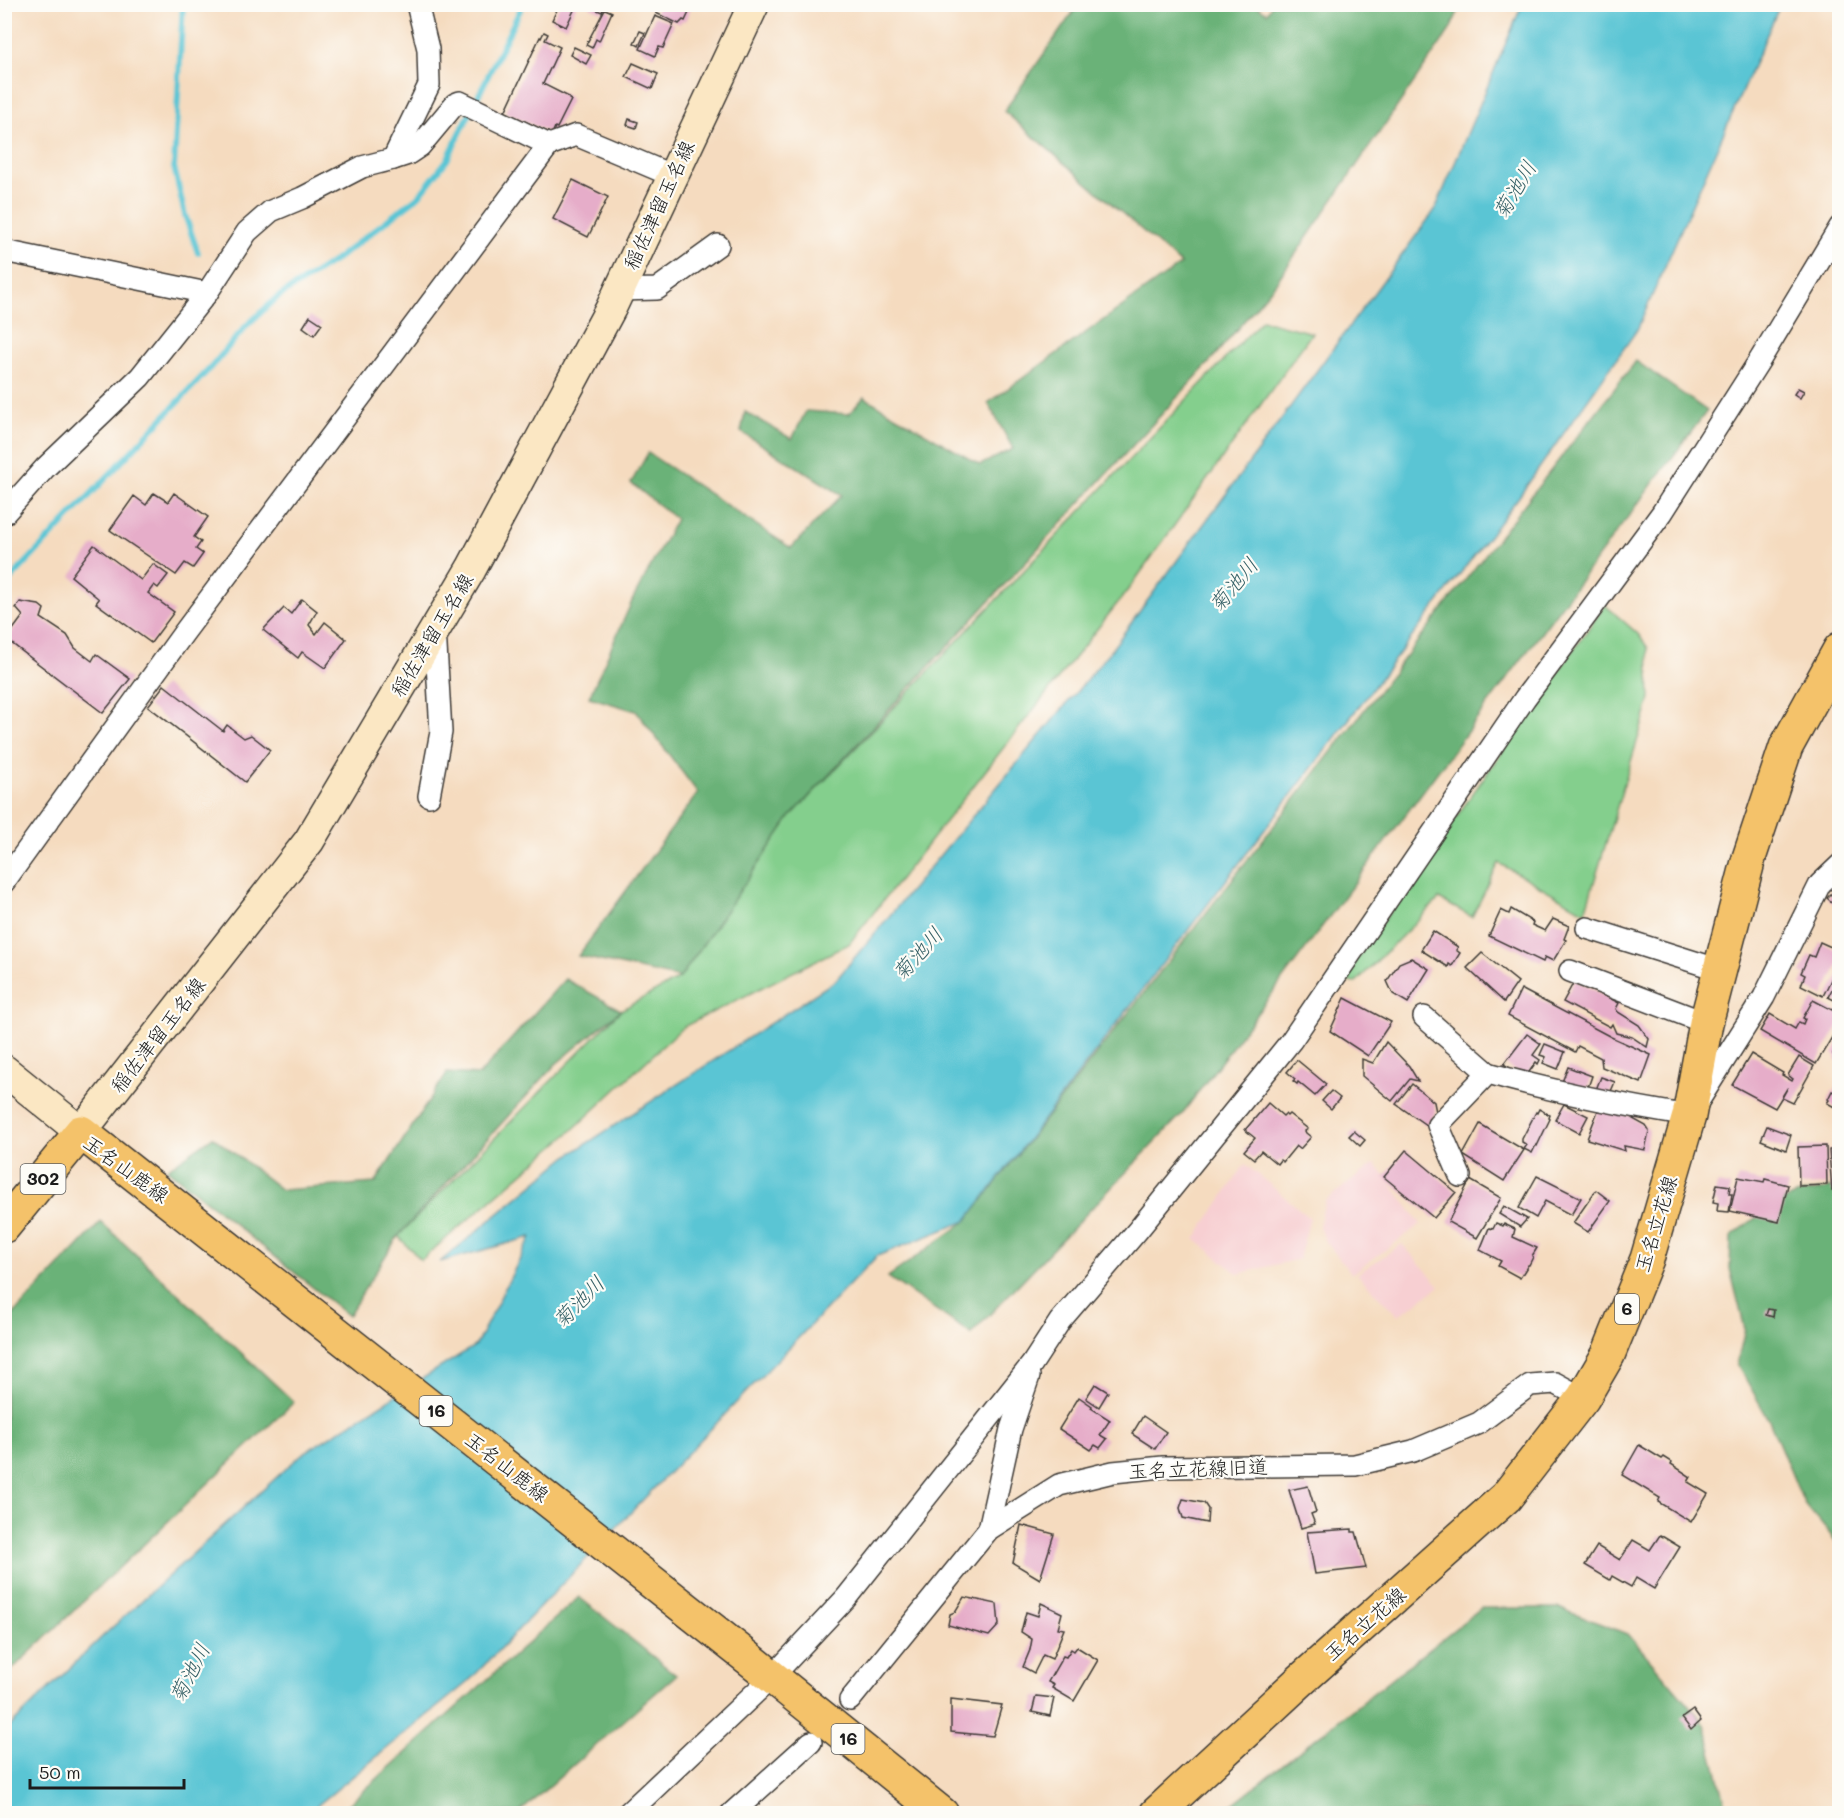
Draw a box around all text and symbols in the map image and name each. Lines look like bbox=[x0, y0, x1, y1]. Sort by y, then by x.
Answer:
street label: 稲佐津留玉名線 bbox=[617, 136, 699, 274]
water label: 菊池川 bbox=[1486, 155, 1542, 223]
water label: 菊池川 bbox=[1202, 551, 1263, 617]
street label: 稲佐津留玉名線 bbox=[384, 568, 478, 701]
water label: 菊池川 bbox=[886, 921, 948, 985]
street label: 稲佐津留玉名線 bbox=[104, 971, 211, 1098]
street label: 玉名山鹿線 bbox=[78, 1128, 175, 1208]
road number: 302 bbox=[20, 1164, 66, 1194]
street label: 玉名立花線 bbox=[1628, 1172, 1682, 1275]
water label: 菊池川 bbox=[546, 1269, 610, 1333]
road number: 6 bbox=[1615, 1294, 1639, 1324]
road number: 16 bbox=[420, 1396, 452, 1426]
street label: 玉名山鹿線 bbox=[460, 1425, 555, 1507]
street label: 玉名立花線旧道 bbox=[1128, 1453, 1268, 1483]
street label: 玉名立花線 bbox=[1318, 1581, 1411, 1666]
water label: 菊池川 bbox=[162, 1638, 215, 1707]
road number: 16 bbox=[832, 1724, 864, 1754]
scale bar bbox=[30, 1752, 184, 1790]
text: 50 m bbox=[39, 1760, 81, 1784]

